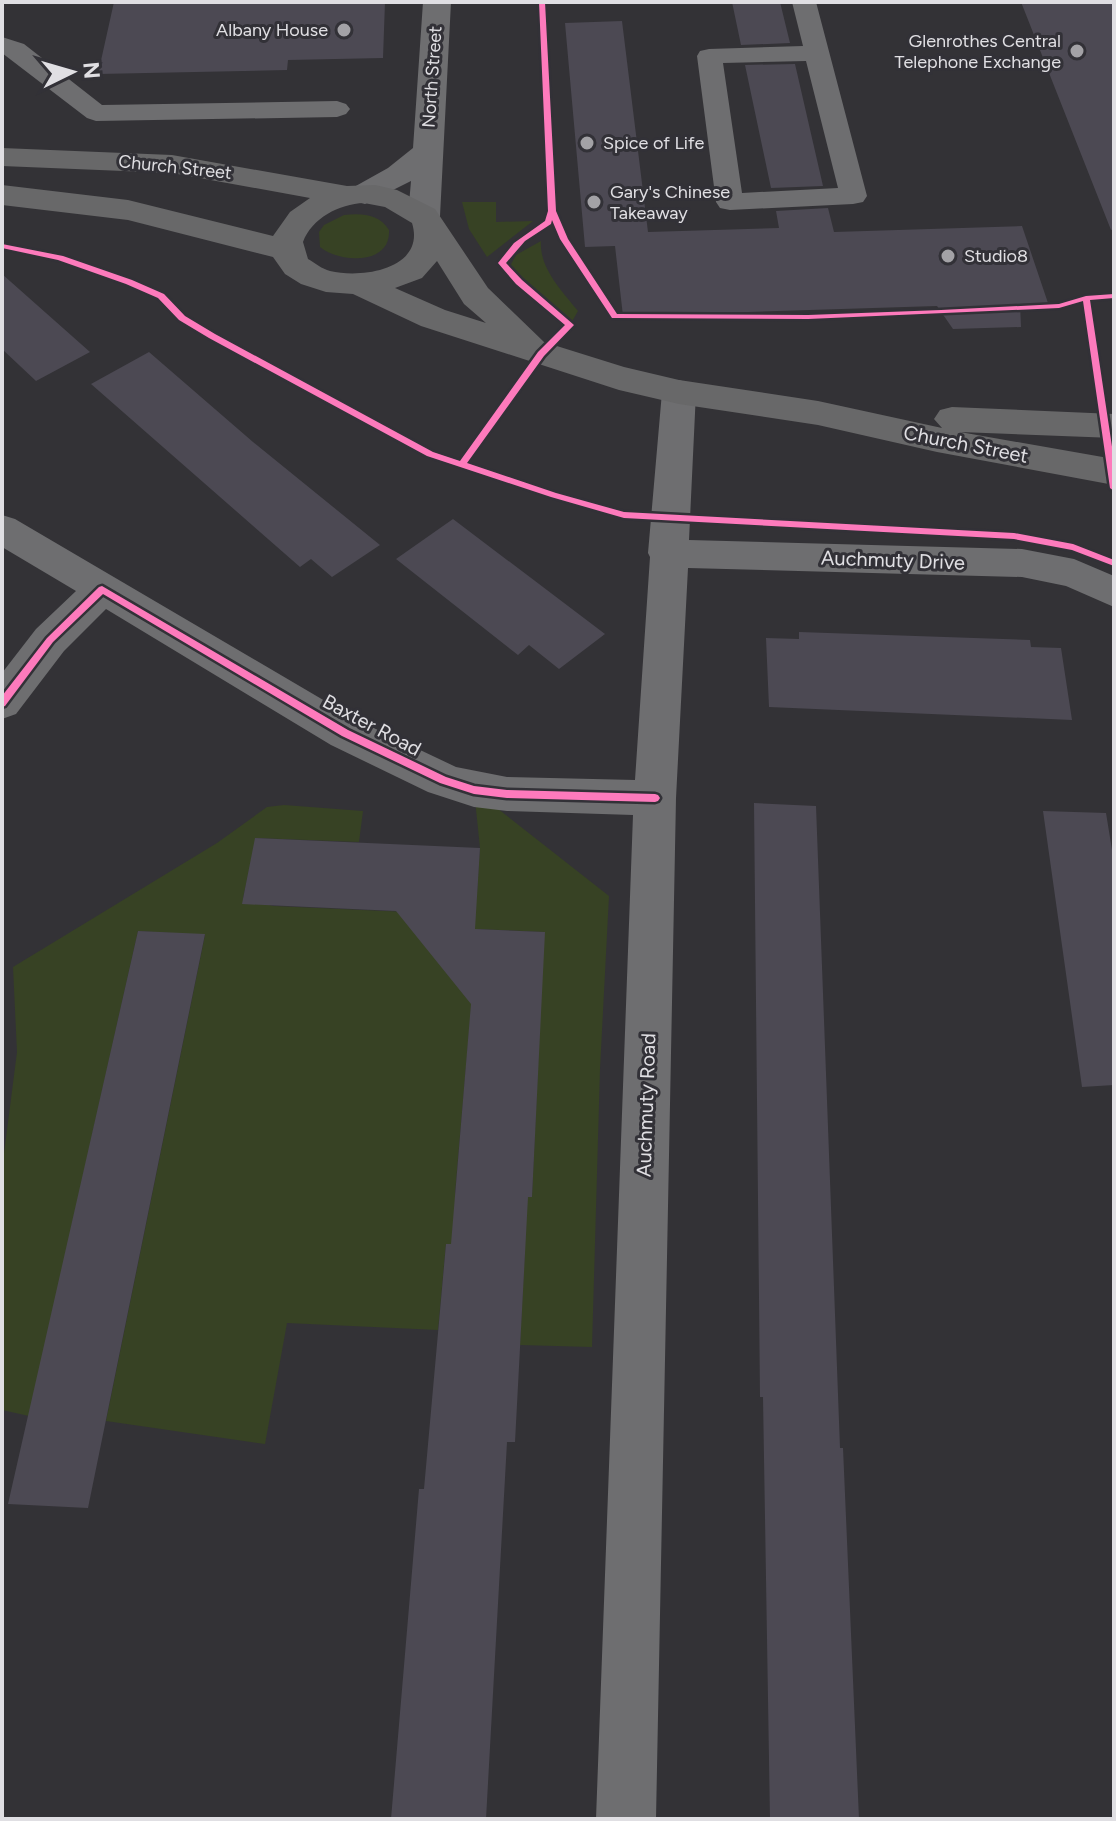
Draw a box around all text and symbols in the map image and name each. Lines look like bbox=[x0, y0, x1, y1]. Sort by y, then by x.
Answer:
place label: Albany House bbox=[216, 19, 328, 41]
marker: Albany House bbox=[335, 21, 353, 39]
street label: North Street bbox=[417, 25, 447, 129]
place label: Glenrothes Central Telephone Exchange bbox=[895, 30, 1061, 73]
north arrow bbox=[32, 32, 112, 112]
marker: Glenrothes Central Telephone Exchange bbox=[1068, 42, 1086, 60]
text: N bbox=[77, 61, 106, 80]
place label: Spice of Life bbox=[603, 132, 705, 154]
marker: Spice of Life bbox=[578, 134, 596, 152]
street label: Church Street bbox=[117, 150, 233, 184]
place label: Gary's Chinese Takeaway bbox=[610, 181, 730, 224]
marker: Gary's Chinese Takeaway bbox=[585, 193, 603, 211]
place label: Studio8 bbox=[964, 245, 1028, 267]
marker: Studio8 bbox=[939, 247, 957, 265]
street label: Church Street bbox=[902, 420, 1030, 468]
street label: Auchmuty Drive bbox=[821, 545, 966, 575]
street label: Baxter Road bbox=[319, 689, 425, 761]
street label: Auchmuty Road bbox=[631, 1033, 661, 1177]

